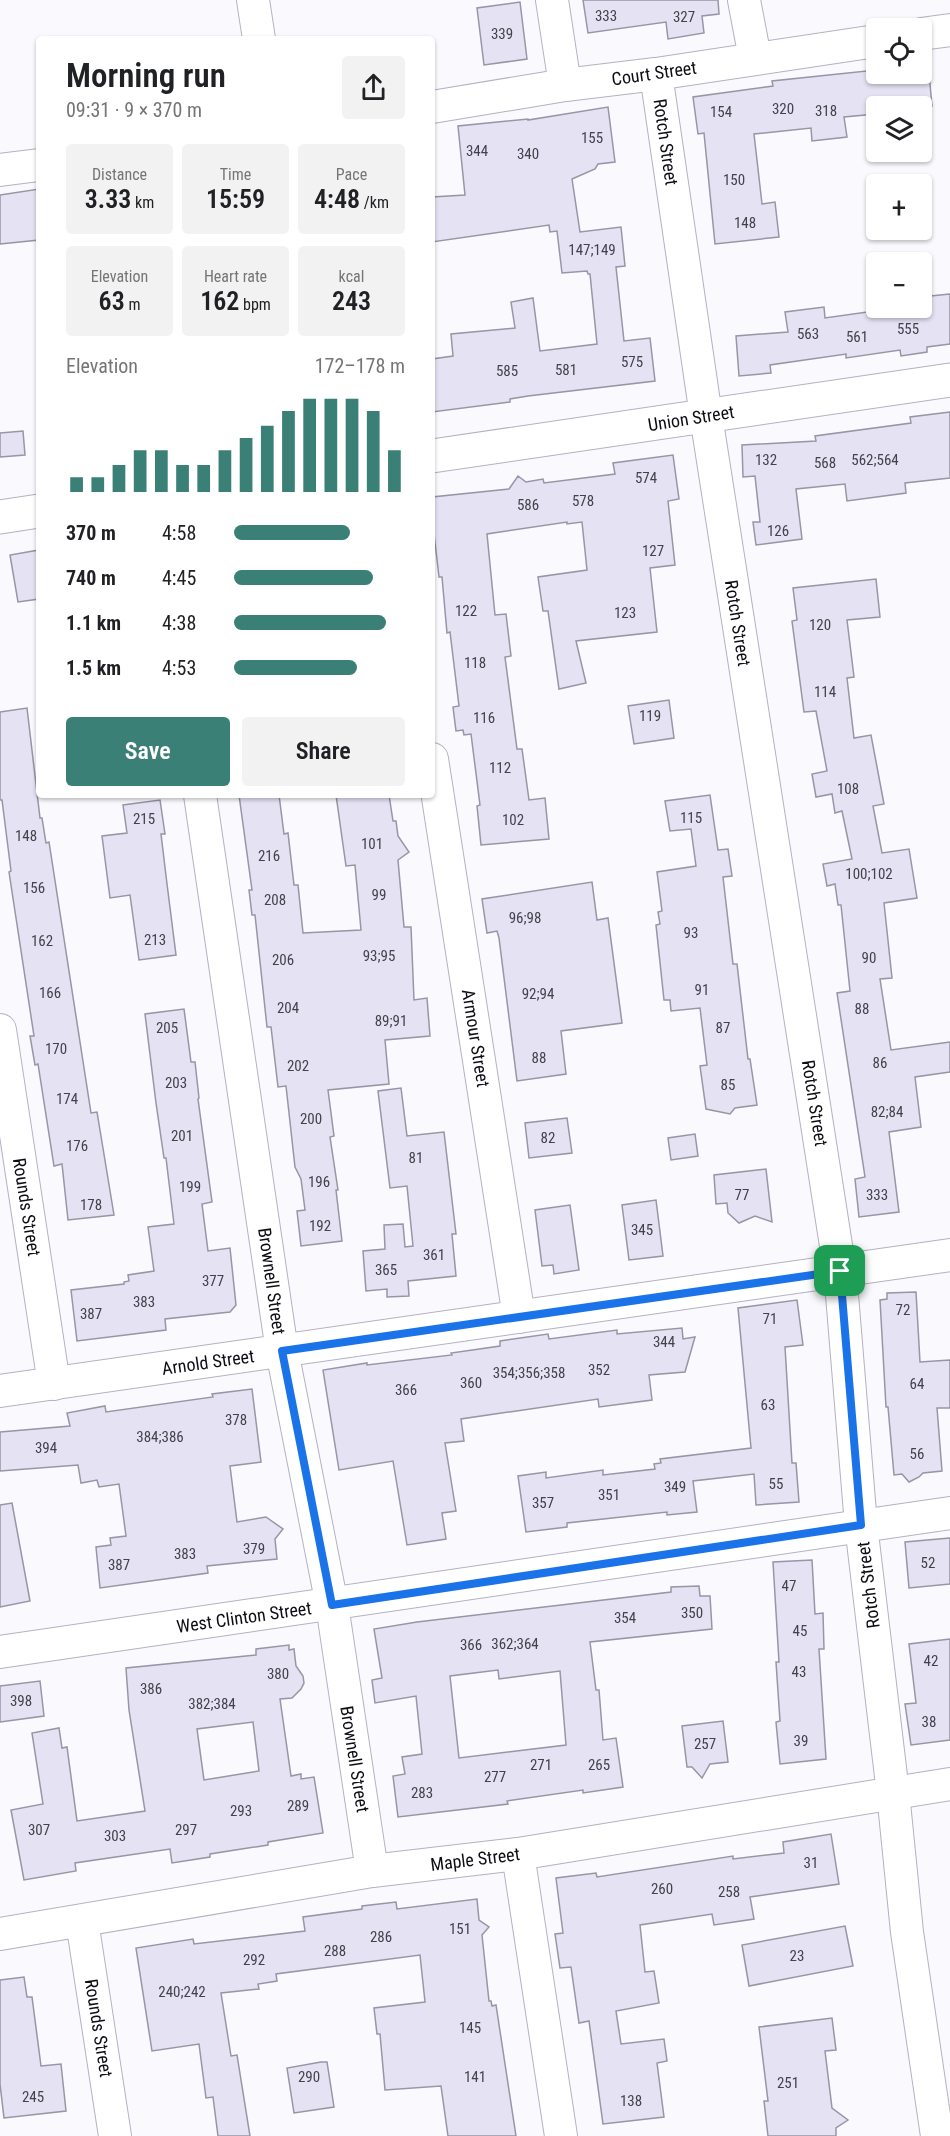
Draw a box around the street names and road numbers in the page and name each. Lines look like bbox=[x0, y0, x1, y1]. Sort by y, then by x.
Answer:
street label: Court Street bbox=[610, 57, 698, 89]
street label: Rotch Street bbox=[650, 97, 682, 187]
street label: Union Street bbox=[646, 401, 736, 435]
street label: Rotch Street bbox=[721, 578, 755, 668]
street label: Armour Street bbox=[458, 987, 494, 1089]
street label: Rotch Street bbox=[798, 1058, 832, 1148]
street label: Rounds Street bbox=[9, 1156, 45, 1258]
street label: Brownell Street bbox=[254, 1226, 290, 1336]
street label: Arnold Street bbox=[160, 1345, 256, 1379]
street label: Rotch Street bbox=[852, 1540, 884, 1630]
street label: West Clinton Street bbox=[175, 1597, 313, 1637]
street label: Brownell Street bbox=[336, 1704, 374, 1814]
street label: Maple Street bbox=[429, 1843, 521, 1875]
street label: Rounds Street bbox=[81, 1977, 117, 2079]

